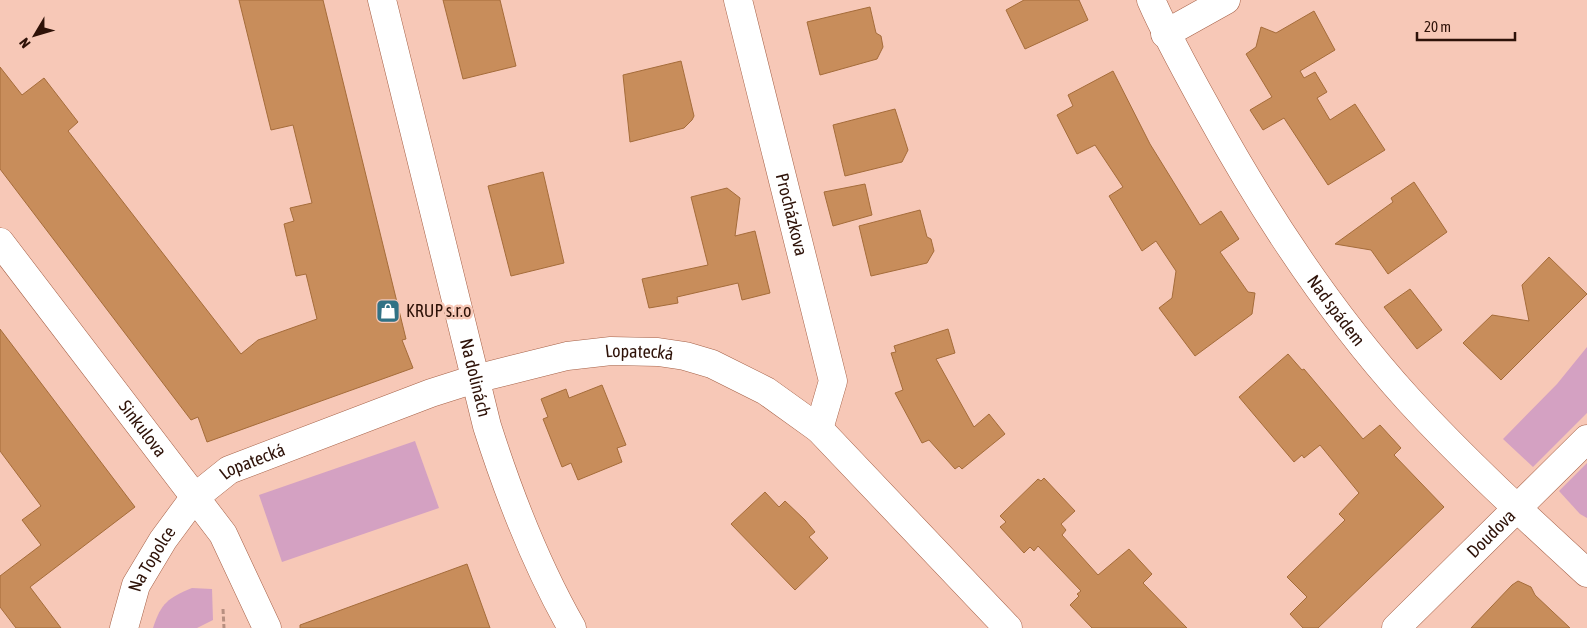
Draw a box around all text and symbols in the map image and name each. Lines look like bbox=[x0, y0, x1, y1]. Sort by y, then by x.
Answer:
north arrow bbox=[10, 10, 60, 60]
scale bar bbox=[1417, 10, 1514, 42]
text: 20 m bbox=[1424, 18, 1451, 35]
text: N bbox=[16, 35, 34, 51]
street label: Procházkova bbox=[772, 171, 812, 258]
street label: Nad spádem bbox=[1303, 271, 1370, 350]
shop icon: KRUP s.r.o bbox=[375, 298, 401, 324]
place label: KRUP s.r.o bbox=[406, 300, 472, 321]
street label: Na dolinách bbox=[456, 336, 495, 419]
street label: Lopatecká bbox=[604, 340, 675, 364]
street label: Sinkulova bbox=[115, 396, 171, 461]
street label: Lopatecká bbox=[215, 439, 288, 484]
street label: Doudova bbox=[1462, 505, 1520, 562]
street label: Na Topolce bbox=[124, 522, 180, 594]

